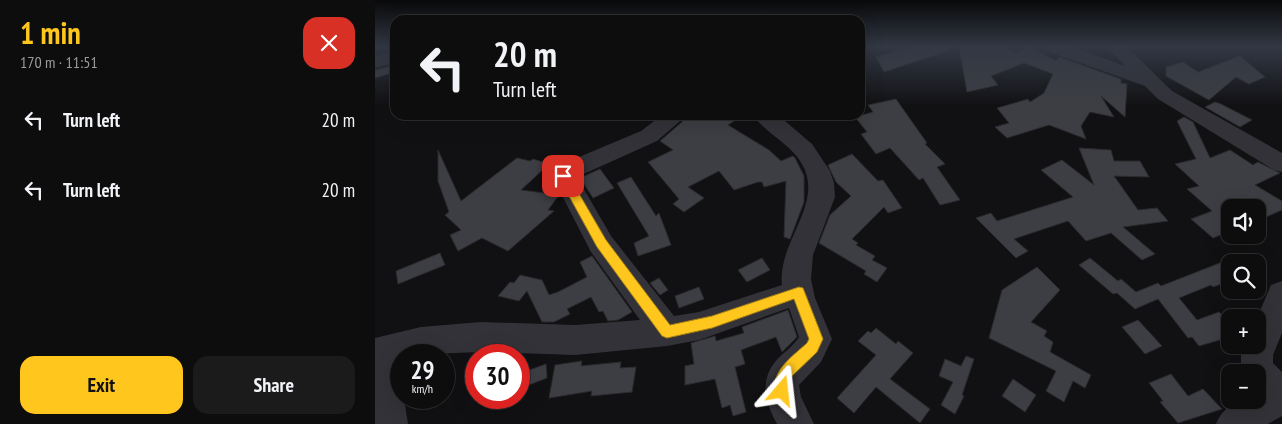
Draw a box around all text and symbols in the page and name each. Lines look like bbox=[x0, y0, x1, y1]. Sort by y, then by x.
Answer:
text: 1 min bbox=[20, 13, 81, 52]
button: close bbox=[303, 17, 355, 69]
text: 20 m bbox=[493, 31, 557, 77]
icon: left bbox=[410, 35, 475, 100]
text: 170 m · 11:51 bbox=[20, 52, 98, 72]
text: Turn left bbox=[493, 75, 557, 103]
icon: left bbox=[20, 106, 48, 134]
text: Turn left bbox=[63, 108, 120, 132]
text: 20 m bbox=[322, 108, 355, 132]
pin bbox=[542, 155, 584, 197]
icon: arrive bbox=[549, 162, 577, 190]
icon: left bbox=[20, 176, 48, 204]
text: Turn left bbox=[63, 178, 120, 202]
text: 20 m bbox=[322, 178, 355, 202]
map controls bbox=[1221, 199, 1266, 409]
button: sound bbox=[1221, 199, 1266, 244]
button: search bbox=[1221, 254, 1266, 299]
button: + bbox=[1221, 309, 1266, 354]
speed limit sign: 30 bbox=[465, 344, 530, 409]
text: 29 bbox=[411, 354, 434, 386]
button: Exit bbox=[20, 356, 183, 414]
button: Share bbox=[193, 356, 355, 414]
position arrow bbox=[755, 364, 807, 416]
button: − bbox=[1221, 364, 1266, 409]
text: km/h bbox=[412, 381, 433, 396]

